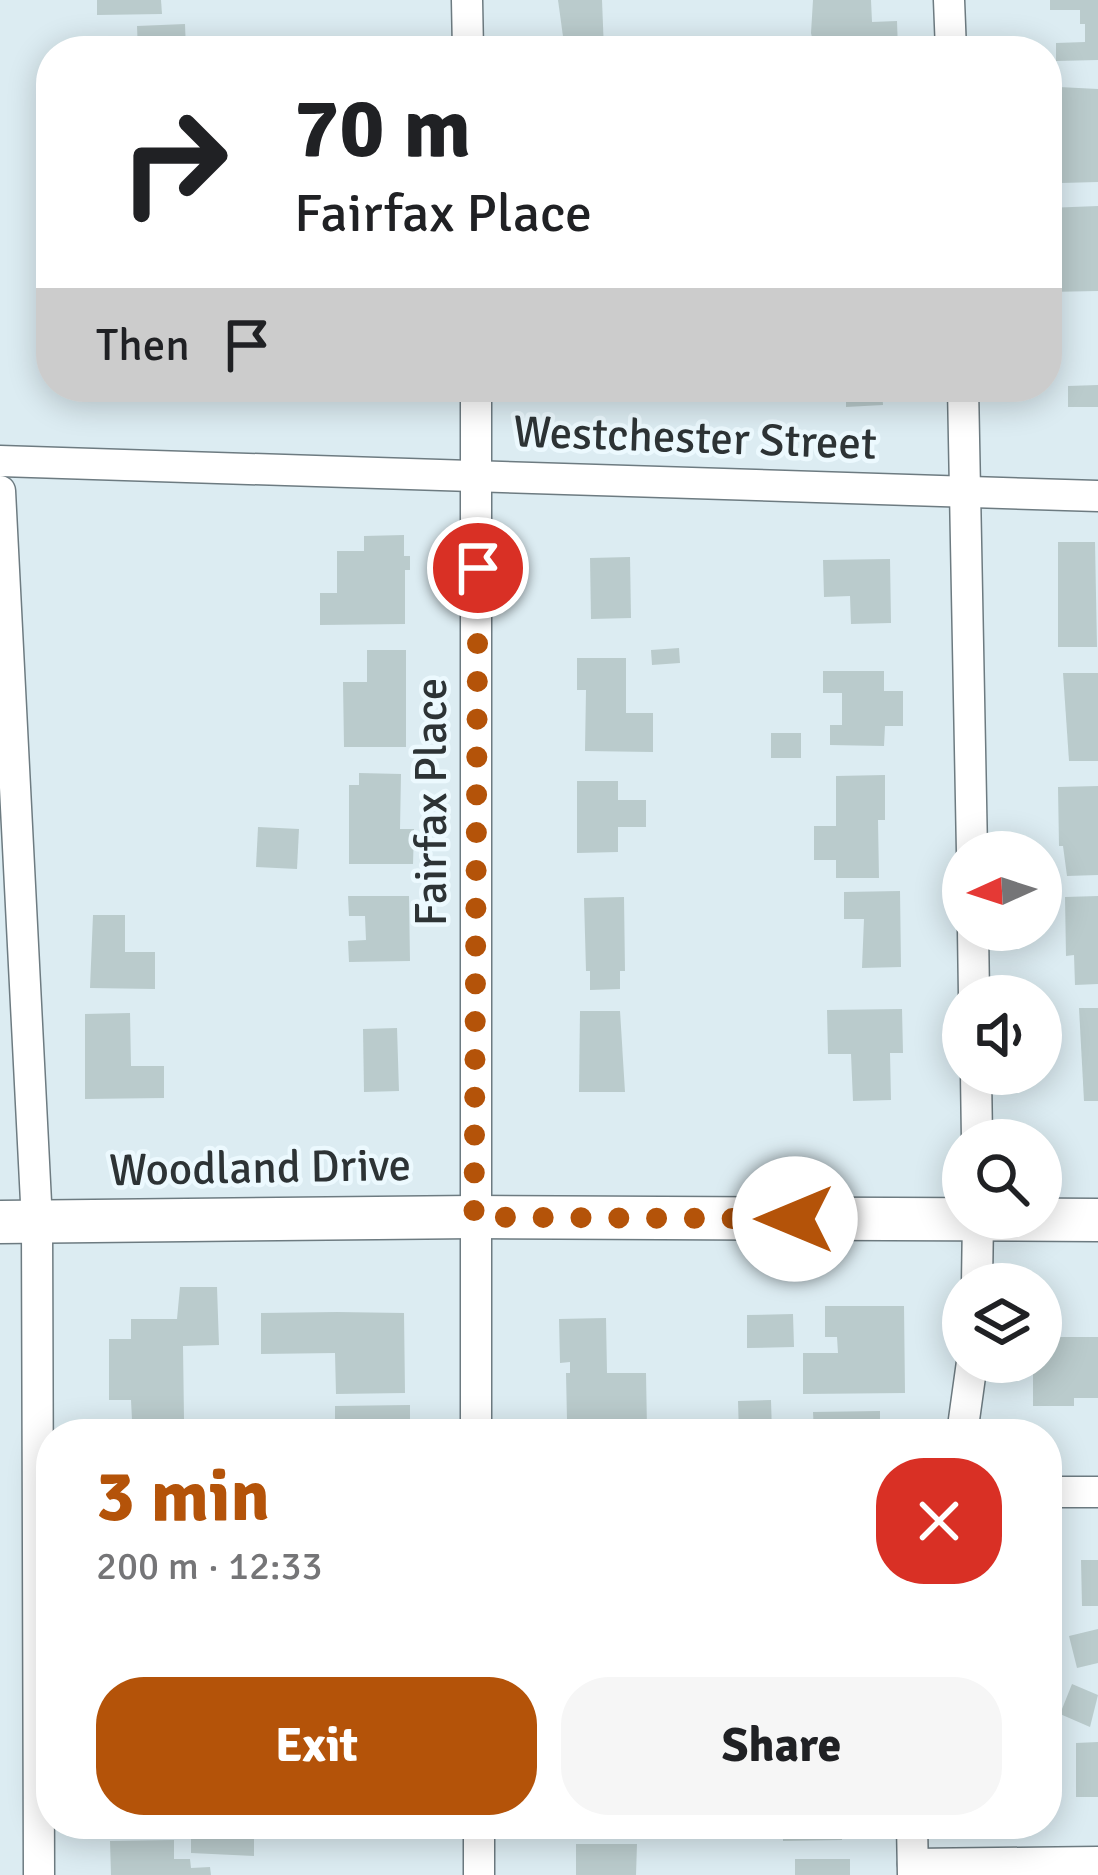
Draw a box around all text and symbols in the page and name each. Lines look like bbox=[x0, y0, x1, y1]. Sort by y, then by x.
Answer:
text: 70 m bbox=[294, 77, 471, 181]
icon: right bbox=[96, 84, 252, 240]
text: Fairfax Place bbox=[294, 180, 592, 247]
icon: arrive bbox=[214, 312, 280, 378]
text: Then bbox=[96, 318, 190, 373]
street label: Westchester Street bbox=[512, 404, 878, 472]
pin bbox=[427, 517, 529, 619]
icon: arrive bbox=[445, 535, 511, 601]
street label: Fairfax Place bbox=[404, 678, 459, 926]
north arrow bbox=[942, 831, 1062, 951]
map controls bbox=[942, 831, 1062, 1383]
button: sound bbox=[942, 975, 1062, 1095]
button: search bbox=[942, 1119, 1062, 1239]
street label: Woodland Drive bbox=[108, 1138, 412, 1198]
position arrow bbox=[732, 1156, 858, 1282]
button: layers bbox=[942, 1263, 1062, 1383]
text: 3 min bbox=[96, 1452, 270, 1541]
button: close bbox=[876, 1458, 1002, 1584]
text: 200 m · 12:33 bbox=[96, 1542, 323, 1590]
button: Exit bbox=[96, 1677, 537, 1815]
button: Share bbox=[561, 1677, 1002, 1815]

